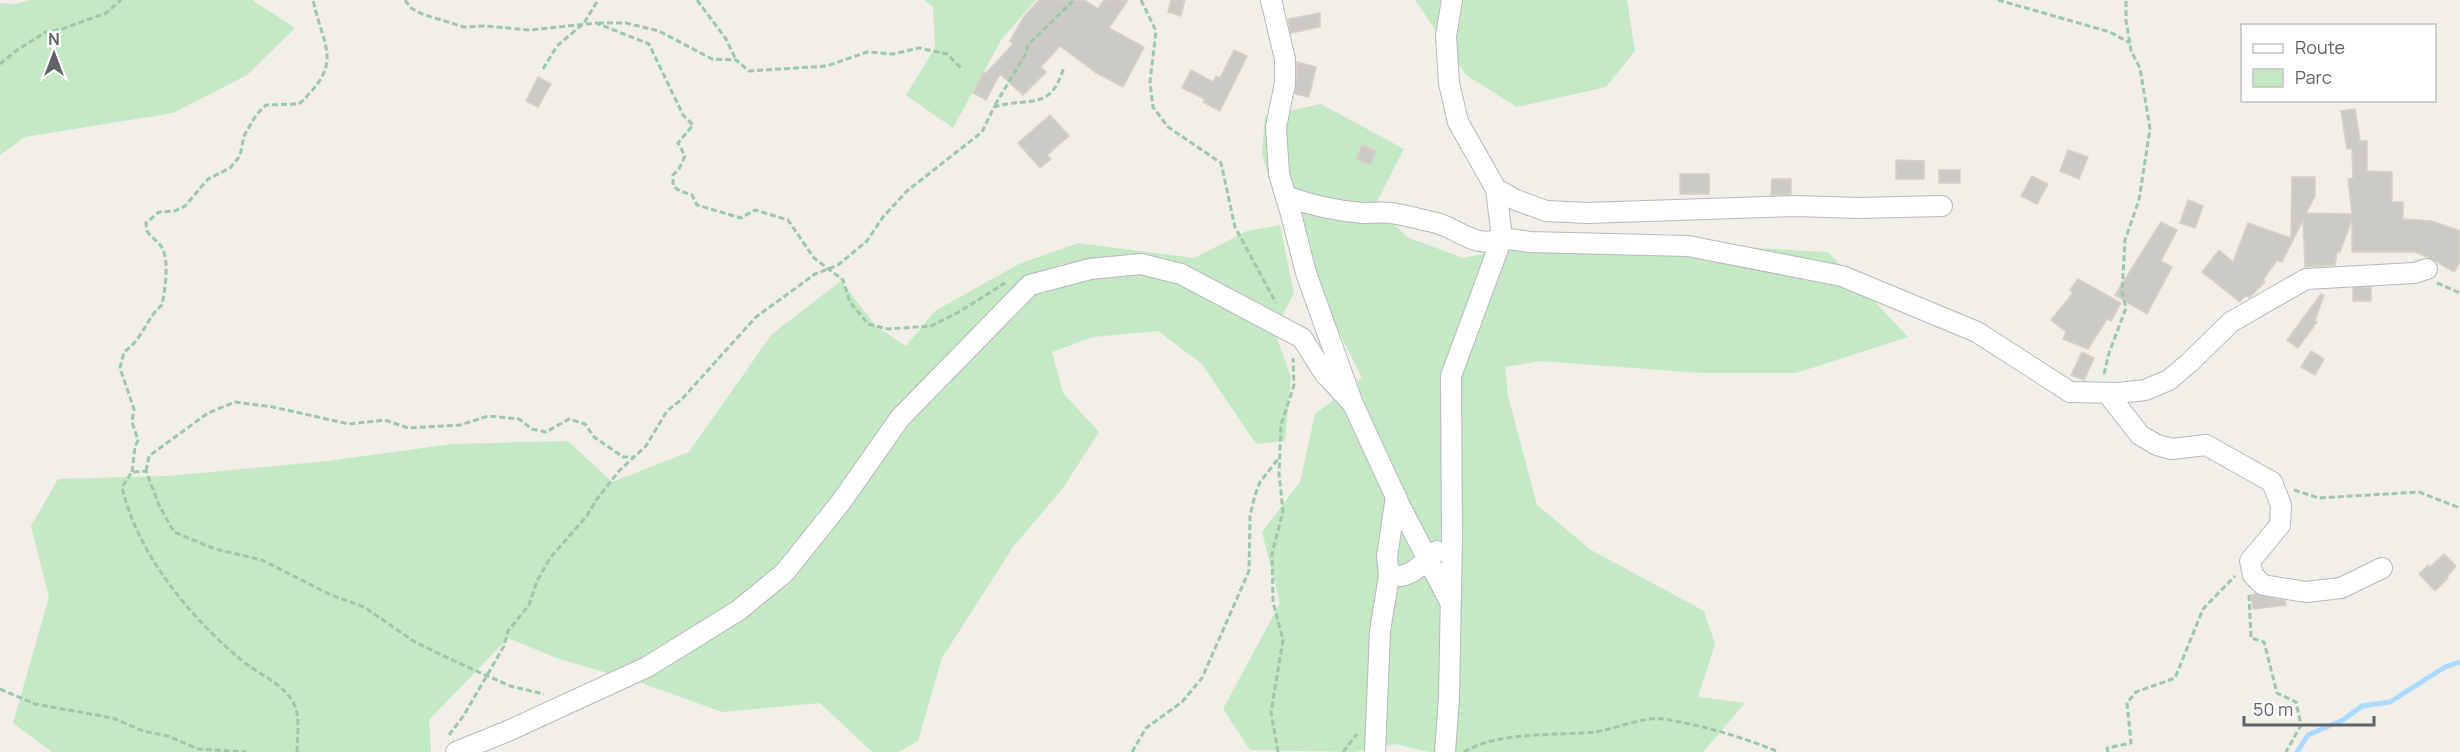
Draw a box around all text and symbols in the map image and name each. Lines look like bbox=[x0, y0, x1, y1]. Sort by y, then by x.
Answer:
north arrow bbox=[24, 24, 84, 84]
legend bbox=[2241, 24, 2436, 102]
text: N bbox=[48, 28, 60, 50]
text: Route bbox=[2295, 35, 2345, 59]
text: Parc bbox=[2295, 65, 2332, 89]
scale bar bbox=[2244, 689, 2374, 727]
text: 50 m bbox=[2253, 697, 2293, 721]

